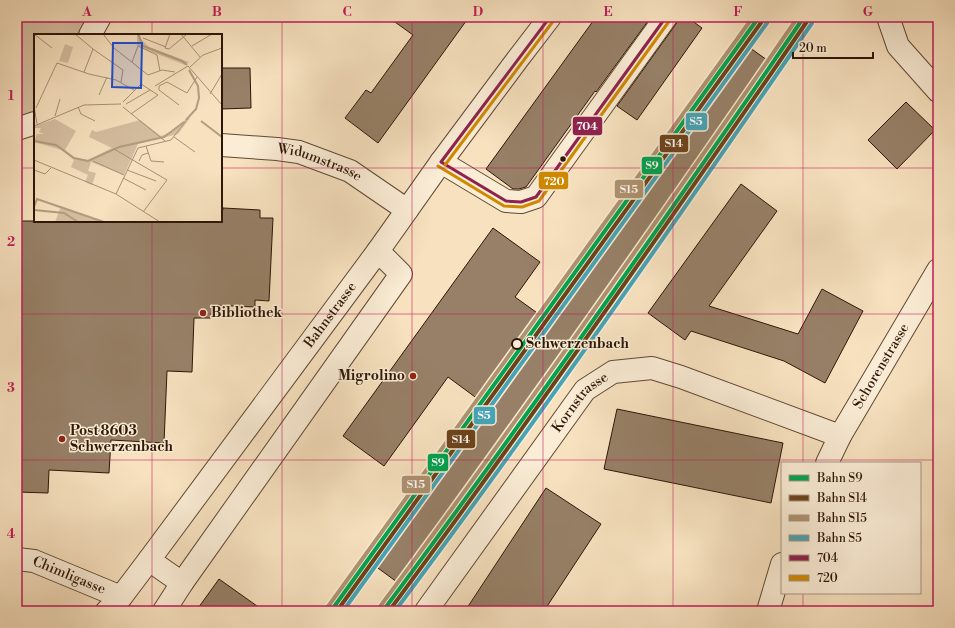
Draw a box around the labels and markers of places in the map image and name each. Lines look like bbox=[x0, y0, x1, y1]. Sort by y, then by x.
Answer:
unlabelled marker bbox=[558, 154, 568, 164]
place label: Bibliothek bbox=[211, 304, 283, 322]
marker: Bibliothek bbox=[198, 308, 208, 318]
place label: Schwerzenbach bbox=[526, 335, 629, 353]
marker: Schwerzenbach bbox=[511, 338, 523, 350]
place label: Migrolino bbox=[338, 367, 405, 385]
marker: Migrolino bbox=[408, 371, 418, 381]
place label: Post 8603 Schwerzenbach bbox=[70, 422, 173, 456]
marker: Post 8603 Schwerzenbach bbox=[57, 434, 67, 444]

